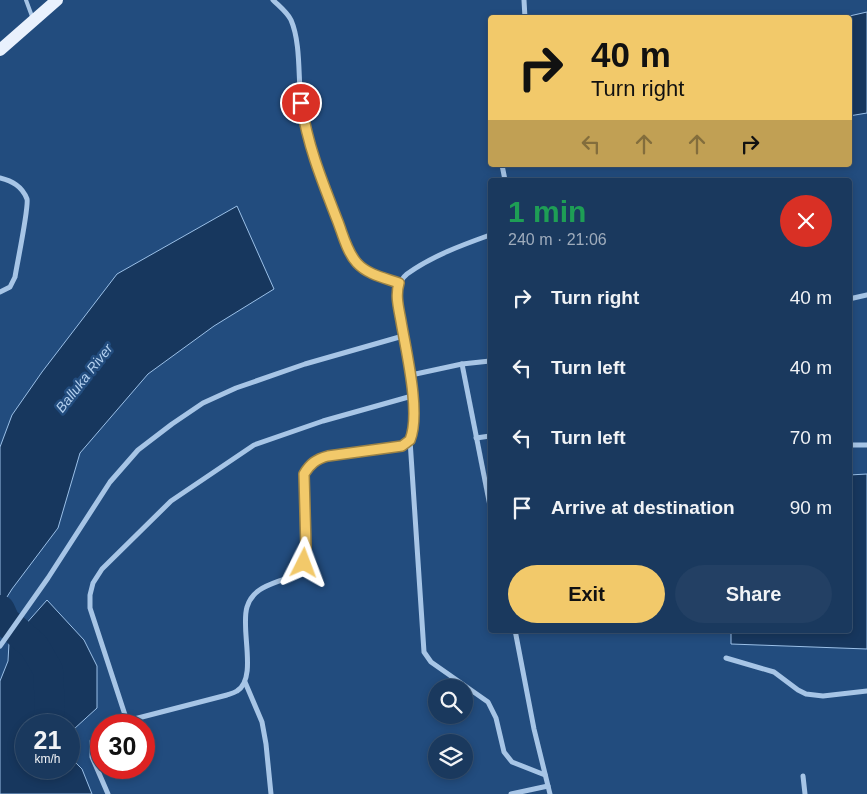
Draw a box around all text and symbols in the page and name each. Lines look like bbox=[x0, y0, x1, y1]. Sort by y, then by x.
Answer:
icon: right bbox=[508, 35, 573, 100]
text: 40 m bbox=[591, 35, 671, 74]
text: Turn right bbox=[591, 76, 684, 101]
pin bbox=[280, 82, 322, 124]
icon: arrive bbox=[287, 89, 315, 117]
icon: left bbox=[577, 130, 605, 158]
icon: ahead bbox=[630, 130, 658, 158]
icon: ahead bbox=[683, 130, 711, 158]
icon: right bbox=[736, 130, 764, 158]
text: 1 min bbox=[508, 195, 586, 228]
button: close bbox=[780, 195, 832, 247]
text: 240 m · 21:06 bbox=[508, 231, 607, 248]
icon: right bbox=[508, 284, 536, 312]
text: Turn right bbox=[551, 287, 639, 308]
text: 40 m bbox=[790, 287, 832, 308]
water label: Balluka River bbox=[52, 340, 117, 415]
icon: left bbox=[508, 354, 536, 382]
text: Turn left bbox=[551, 357, 626, 378]
text: 40 m bbox=[790, 357, 832, 378]
icon: left bbox=[508, 424, 536, 452]
text: Turn left bbox=[551, 427, 626, 448]
text: 70 m bbox=[790, 427, 832, 448]
icon: arrive bbox=[508, 494, 536, 522]
text: Arrive at destination bbox=[551, 497, 735, 518]
text: 90 m bbox=[790, 497, 832, 518]
position arrow bbox=[277, 536, 329, 588]
button: Exit bbox=[508, 565, 665, 623]
button: Share bbox=[675, 565, 832, 623]
map controls bbox=[428, 679, 473, 779]
button: search bbox=[428, 679, 473, 724]
speed limit sign: 30 bbox=[90, 714, 155, 779]
text: 21 bbox=[34, 726, 61, 754]
button: layers bbox=[428, 734, 473, 779]
text: km/h bbox=[34, 752, 61, 766]

